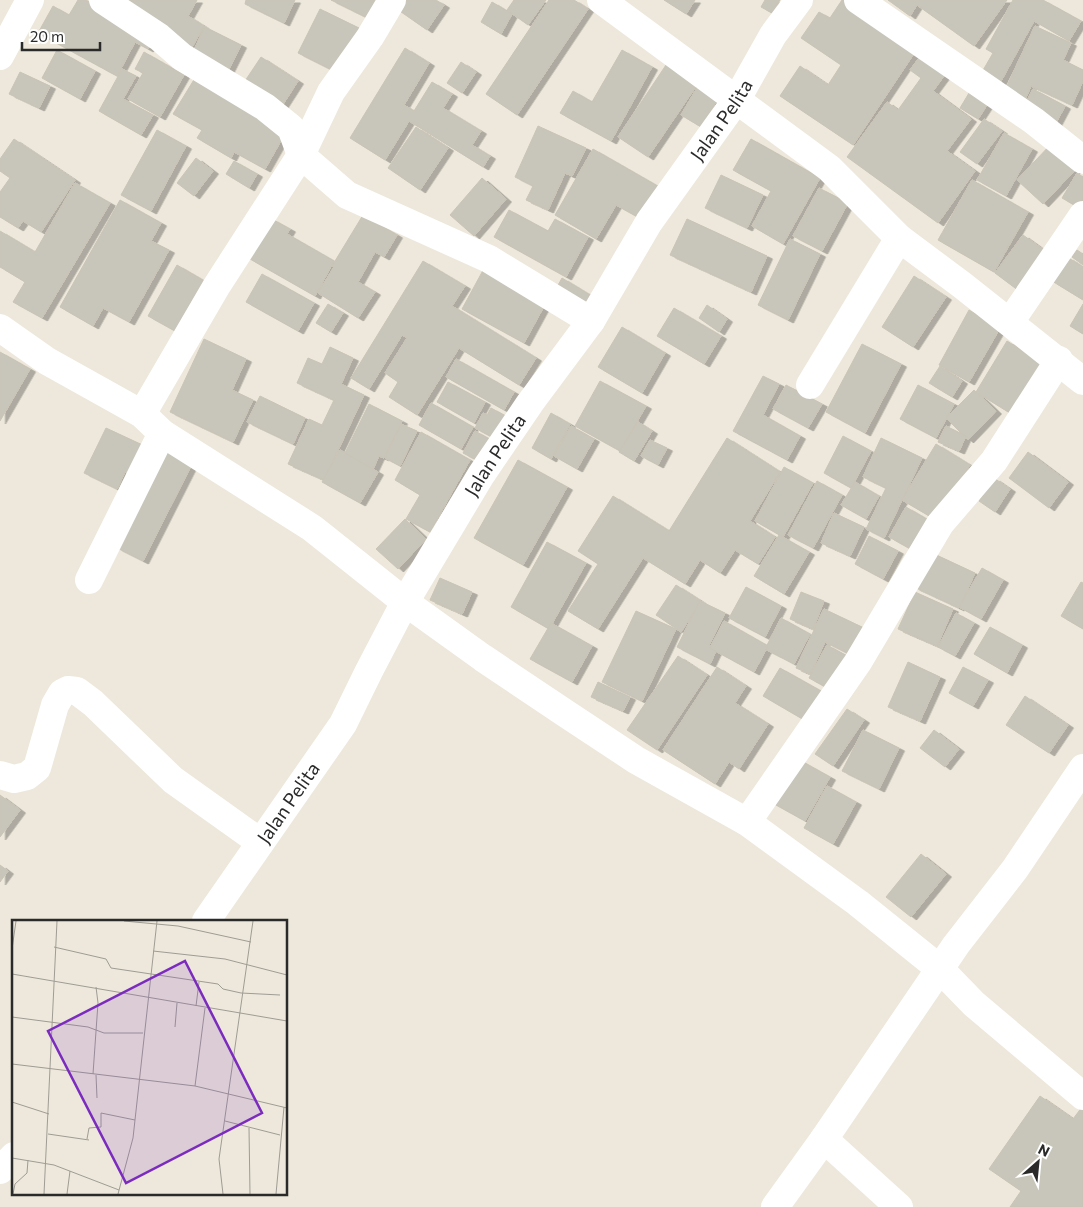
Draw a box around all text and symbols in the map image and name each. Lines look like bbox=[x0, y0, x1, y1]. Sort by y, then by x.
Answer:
scale bar bbox=[22, 20, 100, 52]
text: 20 m bbox=[30, 27, 64, 45]
street label: Jalan Pelita bbox=[685, 75, 757, 165]
street label: Jalan Pelita bbox=[459, 409, 530, 500]
street label: Jalan Pelita bbox=[252, 757, 324, 848]
inset map bbox=[12, 920, 288, 1194]
north arrow bbox=[1013, 1137, 1063, 1187]
text: N bbox=[1036, 1140, 1053, 1160]

